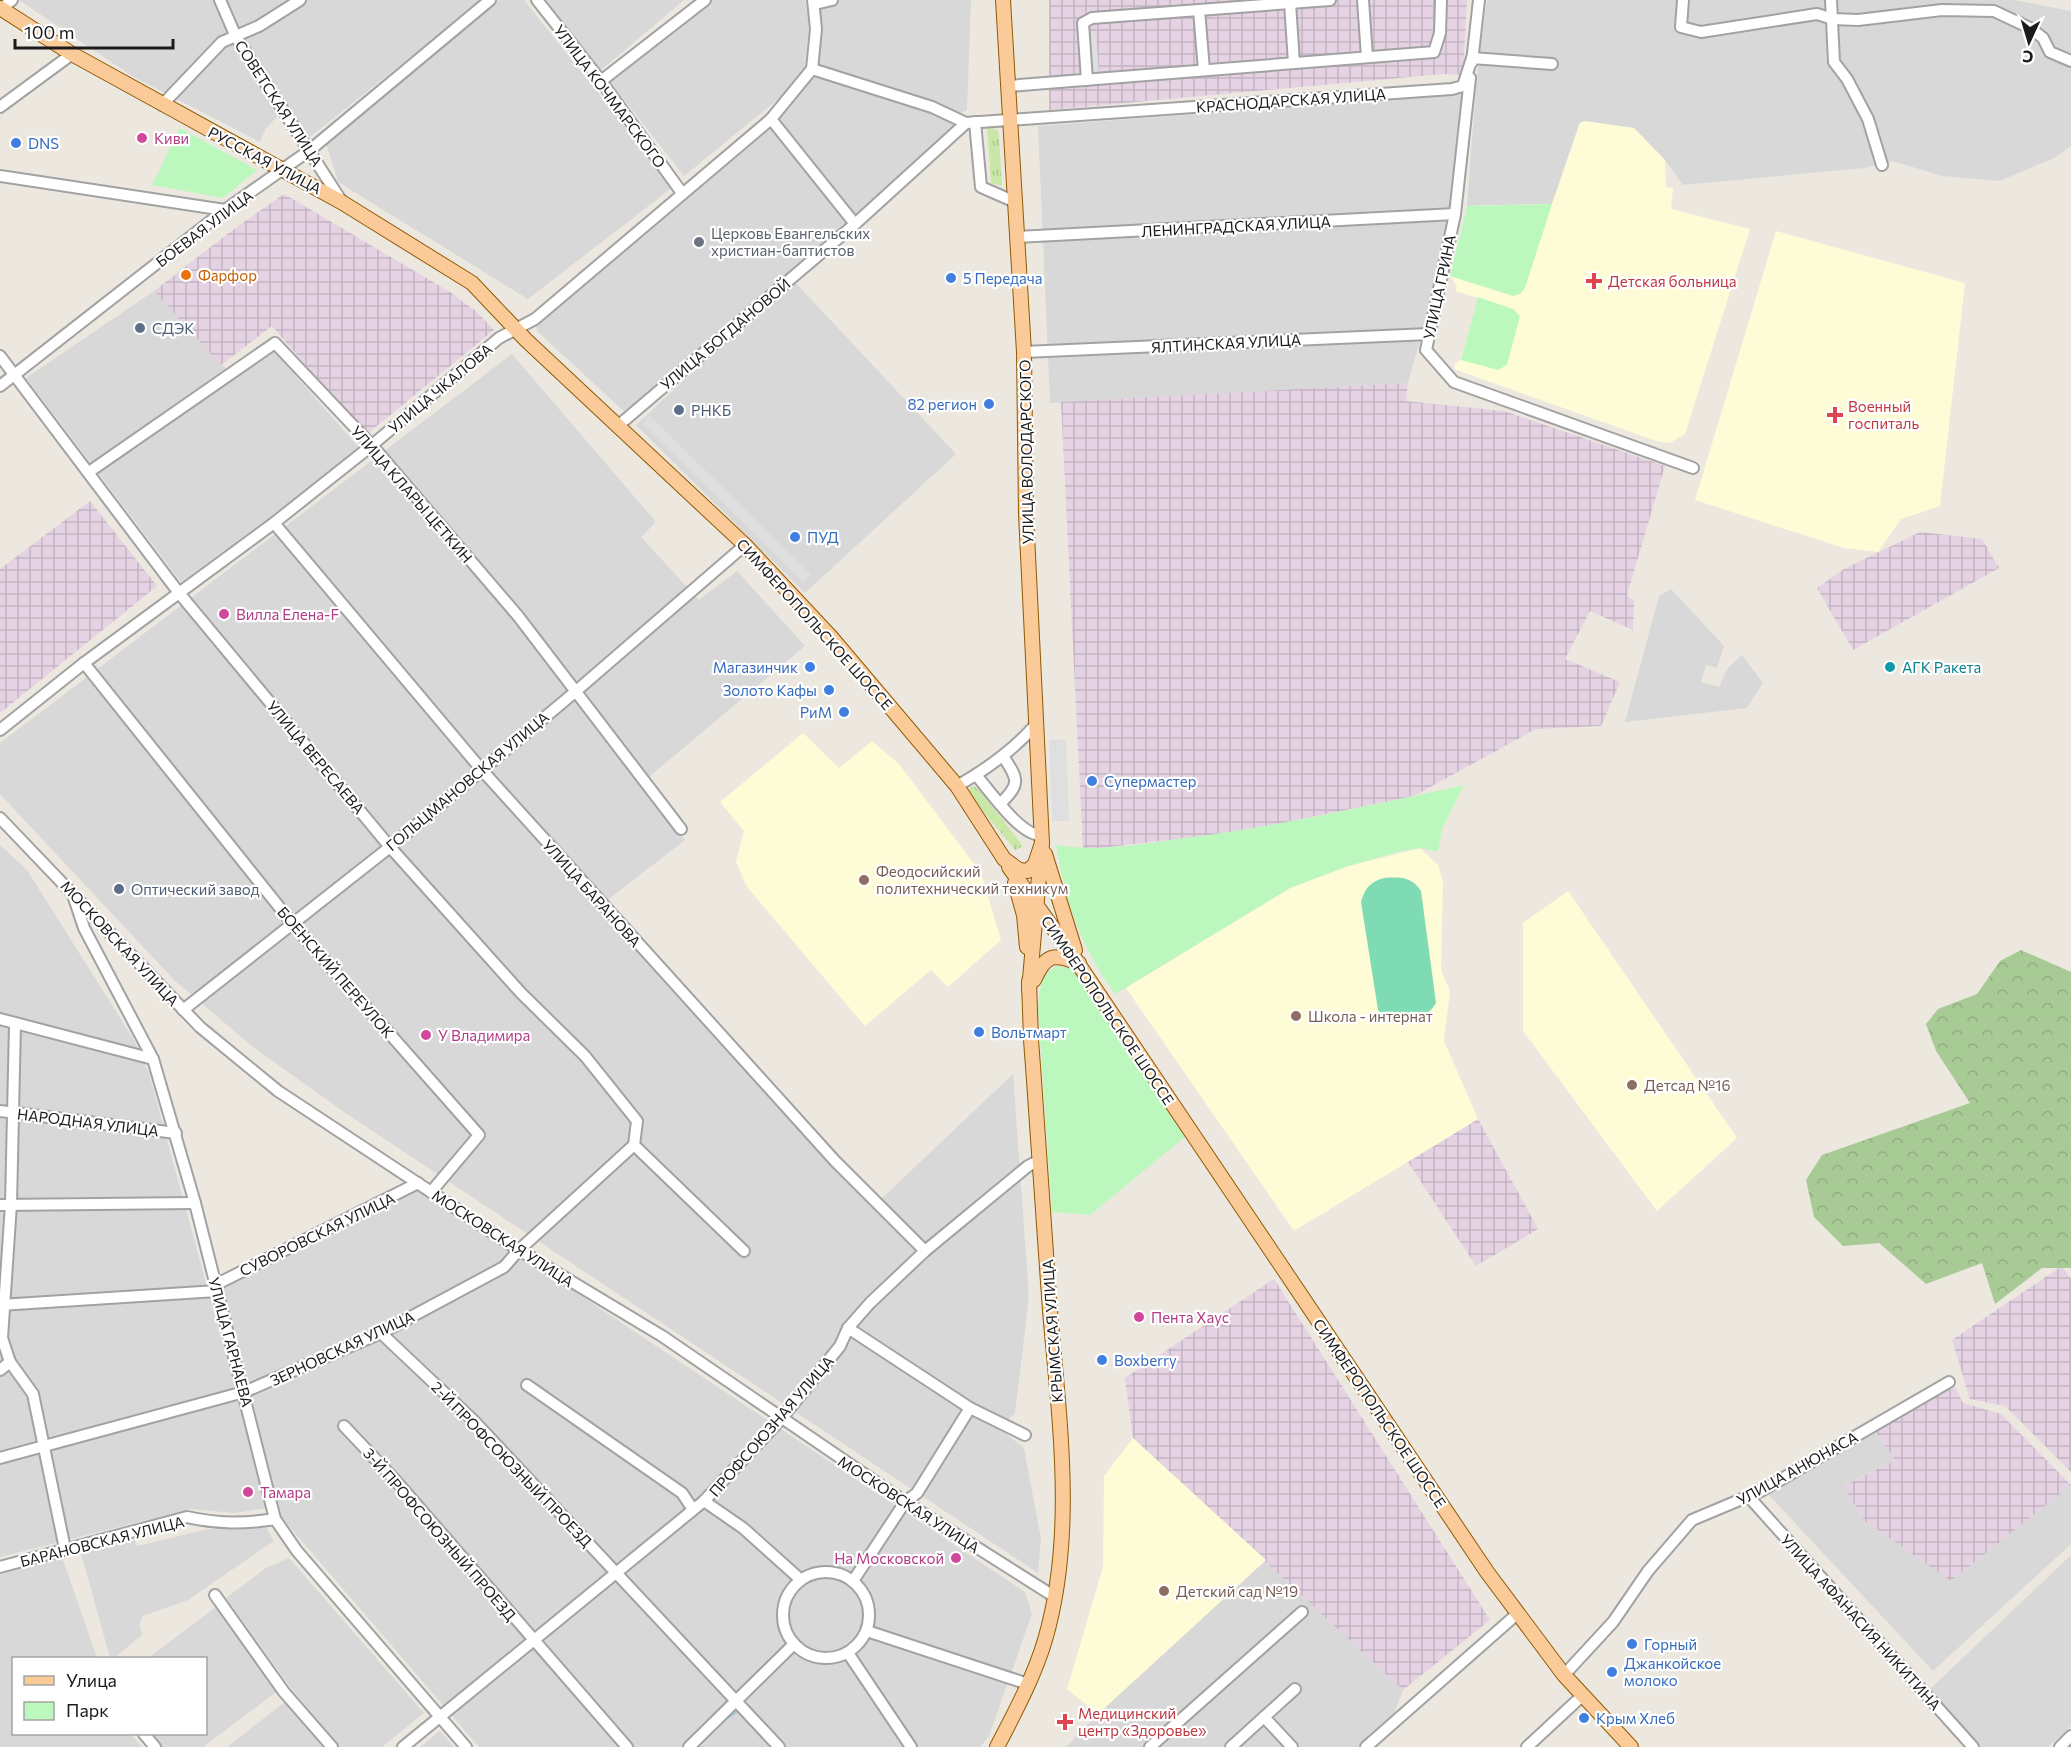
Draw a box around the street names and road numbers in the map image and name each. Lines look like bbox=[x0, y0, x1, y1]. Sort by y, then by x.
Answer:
street label: УЛИЦА КОЧМАРСКОГО bbox=[550, 21, 670, 171]
street label: СОВЕТСКАЯ УЛИЦА bbox=[231, 36, 327, 170]
street label: КРАСНОДАРСКАЯ УЛИЦА bbox=[1195, 84, 1387, 116]
street label: РУССКАЯ УЛИЦА bbox=[205, 123, 325, 197]
street label: БОЕВАЯ УЛИЦА bbox=[152, 186, 256, 270]
street label: ЛЕНИНГРАДСКАЯ УЛИЦА bbox=[1141, 212, 1331, 240]
street label: УЛИЦА ГРИНА bbox=[1419, 233, 1459, 341]
street label: УЛИЦА БОГДАНОВОЙ bbox=[656, 274, 794, 394]
street label: ЯЛТИНСКАЯ УЛИЦА bbox=[1151, 330, 1301, 356]
street label: УЛИЦА ЧКАЛОВА bbox=[384, 339, 496, 437]
street label: УЛИЦА ВОЛОДАРСКОГО bbox=[1015, 359, 1037, 545]
street label: УЛИЦА КЛАРЫ ЦЕТКИН bbox=[347, 422, 477, 566]
street label: СИМФЕРОПОЛЬСКОЕ ШОССЕ bbox=[733, 535, 897, 713]
street label: УЛИЦА ВЕРЕСАЕВА bbox=[263, 697, 369, 817]
street label: ГОЛЬЦМАНОВСКАЯ УЛИЦА bbox=[382, 708, 552, 854]
street label: УЛИЦА БАРАНОВА bbox=[539, 836, 645, 950]
street label: МОСКОВСКАЯ УЛИЦА bbox=[57, 877, 183, 1009]
street label: БОЕНСКИЙ ПЕРЕУЛОК bbox=[274, 903, 398, 1041]
street label: СИМФЕРОПОЛЬСКОЕ ШОССЕ bbox=[1038, 912, 1178, 1108]
street label: НАРОДНАЯ УЛИЦА bbox=[16, 1104, 160, 1140]
street label: МОСКОВСКАЯ УЛИЦА bbox=[429, 1186, 577, 1290]
street label: СУВОРОВСКАЯ УЛИЦА bbox=[236, 1189, 398, 1279]
street label: КРЫМСКАЯ УЛИЦА bbox=[1038, 1259, 1066, 1403]
street label: УЛИЦА ГАРНАЕВА bbox=[205, 1275, 257, 1409]
street label: ЗЕРНОВСКАЯ УЛИЦА bbox=[267, 1307, 417, 1389]
street label: СИМФЕРОПОЛЬСКОЕ ШОССЕ bbox=[1310, 1315, 1450, 1511]
street label: ПРОФСОЮЗНАЯ УЛИЦА bbox=[705, 1352, 837, 1500]
street label: 2-Й ПРОФСОЮЗНЫЙ ПРОЕЗД bbox=[428, 1378, 596, 1551]
street label: УЛИЦА АНЮНАСА bbox=[1733, 1427, 1861, 1509]
street label: 3-Й ПРОФСОЮЗНЫЙ ПРОЕЗД bbox=[360, 1444, 520, 1624]
street label: МОСКОВСКАЯ УЛИЦА bbox=[835, 1452, 983, 1556]
street label: БАРАНОВСКАЯ УЛИЦА bbox=[18, 1512, 186, 1570]
street label: УЛИЦА АФАНАСИЯ НИКИТИНА bbox=[1777, 1530, 1945, 1714]

